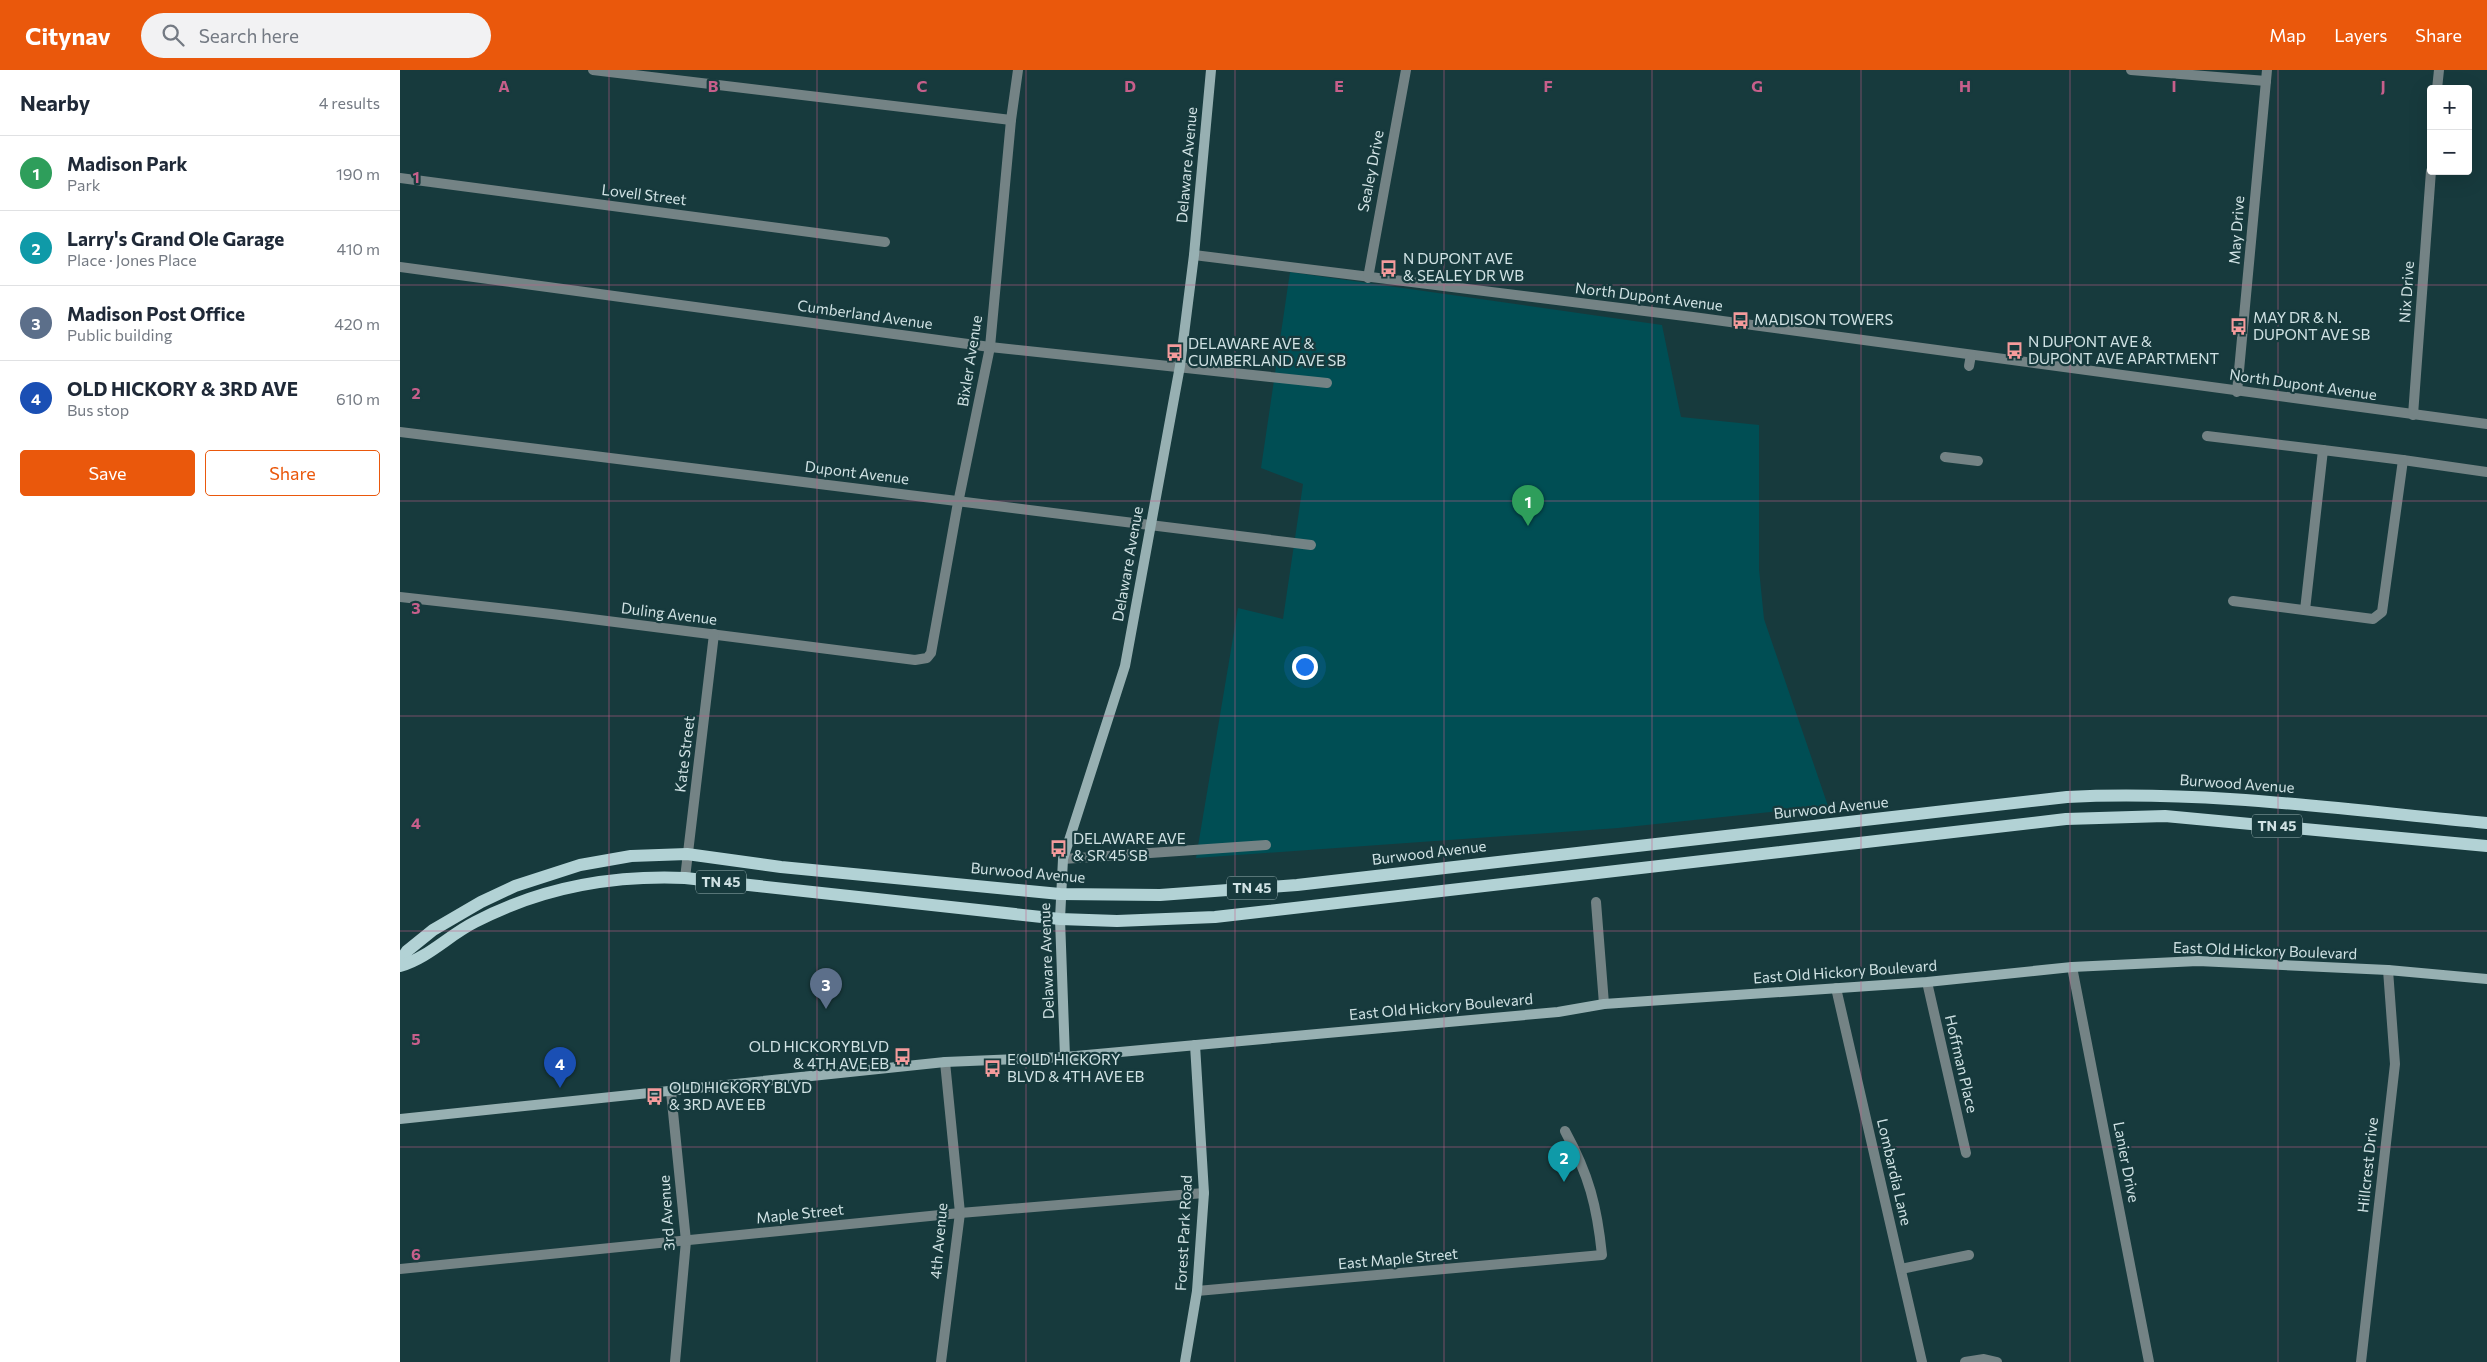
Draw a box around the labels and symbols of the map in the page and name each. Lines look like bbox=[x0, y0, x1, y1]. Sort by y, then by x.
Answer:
text: A bbox=[498, 76, 510, 95]
text: B bbox=[708, 76, 719, 95]
text: C bbox=[917, 76, 928, 95]
text: D bbox=[1124, 76, 1136, 95]
text: E bbox=[1334, 76, 1344, 95]
text: F bbox=[1543, 76, 1553, 95]
text: G bbox=[1751, 76, 1763, 95]
text: H bbox=[1959, 76, 1971, 95]
text: I bbox=[2171, 76, 2177, 95]
text: J bbox=[2380, 76, 2386, 95]
street label: Delaware Avenue bbox=[1172, 106, 1200, 224]
street label: Sealey Drive bbox=[1353, 128, 1387, 213]
text: 1 bbox=[412, 167, 420, 186]
street label: Lovell Street bbox=[601, 180, 688, 208]
street label: May Drive bbox=[2225, 195, 2247, 265]
place label: N DUPONT AVE & SEALEY DR WB bbox=[1403, 249, 1524, 284]
bus stop icon: N DUPONT AVE & SEALEY DR WB bbox=[1379, 258, 1399, 278]
street label: Nix Drive bbox=[2395, 260, 2417, 324]
street label: North Dupont Avenue bbox=[1574, 278, 1724, 314]
street label: Cumberland Avenue bbox=[796, 296, 934, 332]
place label: MAY DR & N. DUPONT AVE SB bbox=[2253, 308, 2371, 343]
bus stop icon: MADISON TOWERS bbox=[1730, 310, 1750, 330]
place label: MADISON TOWERS bbox=[1754, 310, 1894, 328]
street label: Bixler Avenue bbox=[953, 314, 985, 408]
bus stop icon: MAY DR & N. DUPONT AVE SB bbox=[2229, 317, 2249, 337]
place label: N DUPONT AVE & DUPONT AVE APARTMENT bbox=[2028, 332, 2220, 367]
place label: DELAWARE AVE & CUMBERLAND AVE SB bbox=[1188, 334, 1346, 369]
bus stop icon: N DUPONT AVE & DUPONT AVE APARTMENT bbox=[2004, 341, 2024, 361]
bus stop icon: DELAWARE AVE & CUMBERLAND AVE SB bbox=[1164, 343, 1184, 363]
street label: North Dupont Avenue bbox=[2228, 365, 2378, 403]
text: 2 bbox=[411, 383, 421, 402]
street label: Dupont Avenue bbox=[804, 457, 910, 487]
pin: 1 bbox=[1512, 485, 1544, 526]
street label: Delaware Avenue bbox=[1108, 505, 1146, 623]
text: 3 bbox=[411, 598, 421, 617]
street label: Duling Avenue bbox=[620, 598, 718, 628]
your location bbox=[1292, 654, 1318, 680]
street label: Kate Street bbox=[670, 714, 698, 793]
street label: Burwood Avenue bbox=[2179, 770, 2295, 796]
street label: Burwood Avenue bbox=[1773, 792, 1889, 822]
text: 4 bbox=[411, 813, 421, 832]
road number: TN 45 bbox=[2252, 814, 2302, 838]
place label: DELAWARE AVE & SR 45 SB bbox=[1073, 829, 1186, 864]
street label: Burwood Avenue bbox=[1371, 836, 1487, 868]
bus stop icon: DELAWARE AVE & SR 45 SB bbox=[1049, 838, 1069, 858]
street label: Burwood Avenue bbox=[970, 858, 1086, 886]
road number: TN 45 bbox=[696, 870, 746, 894]
road number: TN 45 bbox=[1227, 876, 1277, 900]
street label: Delaware Avenue bbox=[1035, 902, 1057, 1020]
street label: East Old Hickory Boulevard bbox=[2173, 938, 2357, 962]
street label: East Old Hickory Boulevard bbox=[1752, 956, 1938, 986]
pin: 3 bbox=[810, 968, 842, 1009]
street label: East Old Hickory Boulevard bbox=[1348, 989, 1534, 1023]
street label: Hoffman Place bbox=[1942, 1013, 1982, 1115]
text: 5 bbox=[411, 1029, 421, 1048]
place label: OLD HICKORYBLVD & 4TH AVE EB bbox=[749, 1037, 889, 1072]
bus stop icon: OLD HICKORYBLVD & 4TH AVE EB bbox=[893, 1046, 913, 1066]
pin: 4 bbox=[544, 1047, 576, 1088]
place label: E OLD HICKORY BLVD & 4TH AVE EB bbox=[1007, 1050, 1145, 1085]
bus stop icon: E OLD HICKORY BLVD & 4TH AVE EB bbox=[983, 1059, 1003, 1079]
place label: OLD HICKORY BLVD & 3RD AVE EB bbox=[669, 1078, 812, 1113]
bus stop icon: OLD HICKORY BLVD & 3RD AVE EB bbox=[645, 1087, 665, 1107]
street label: Hillcrest Drive bbox=[2353, 1116, 2381, 1213]
street label: Lombardia Lane bbox=[1874, 1117, 1916, 1227]
street label: Lanier Drive bbox=[2110, 1120, 2144, 1204]
pin: 2 bbox=[1548, 1141, 1580, 1182]
street label: 3rd Avenue bbox=[654, 1175, 678, 1252]
street label: Forest Park Road bbox=[1171, 1175, 1195, 1291]
street label: Maple Street bbox=[755, 1199, 845, 1227]
street label: 4th Avenue bbox=[926, 1202, 950, 1280]
text: 6 bbox=[411, 1244, 421, 1263]
street label: East Maple Street bbox=[1337, 1244, 1459, 1272]

